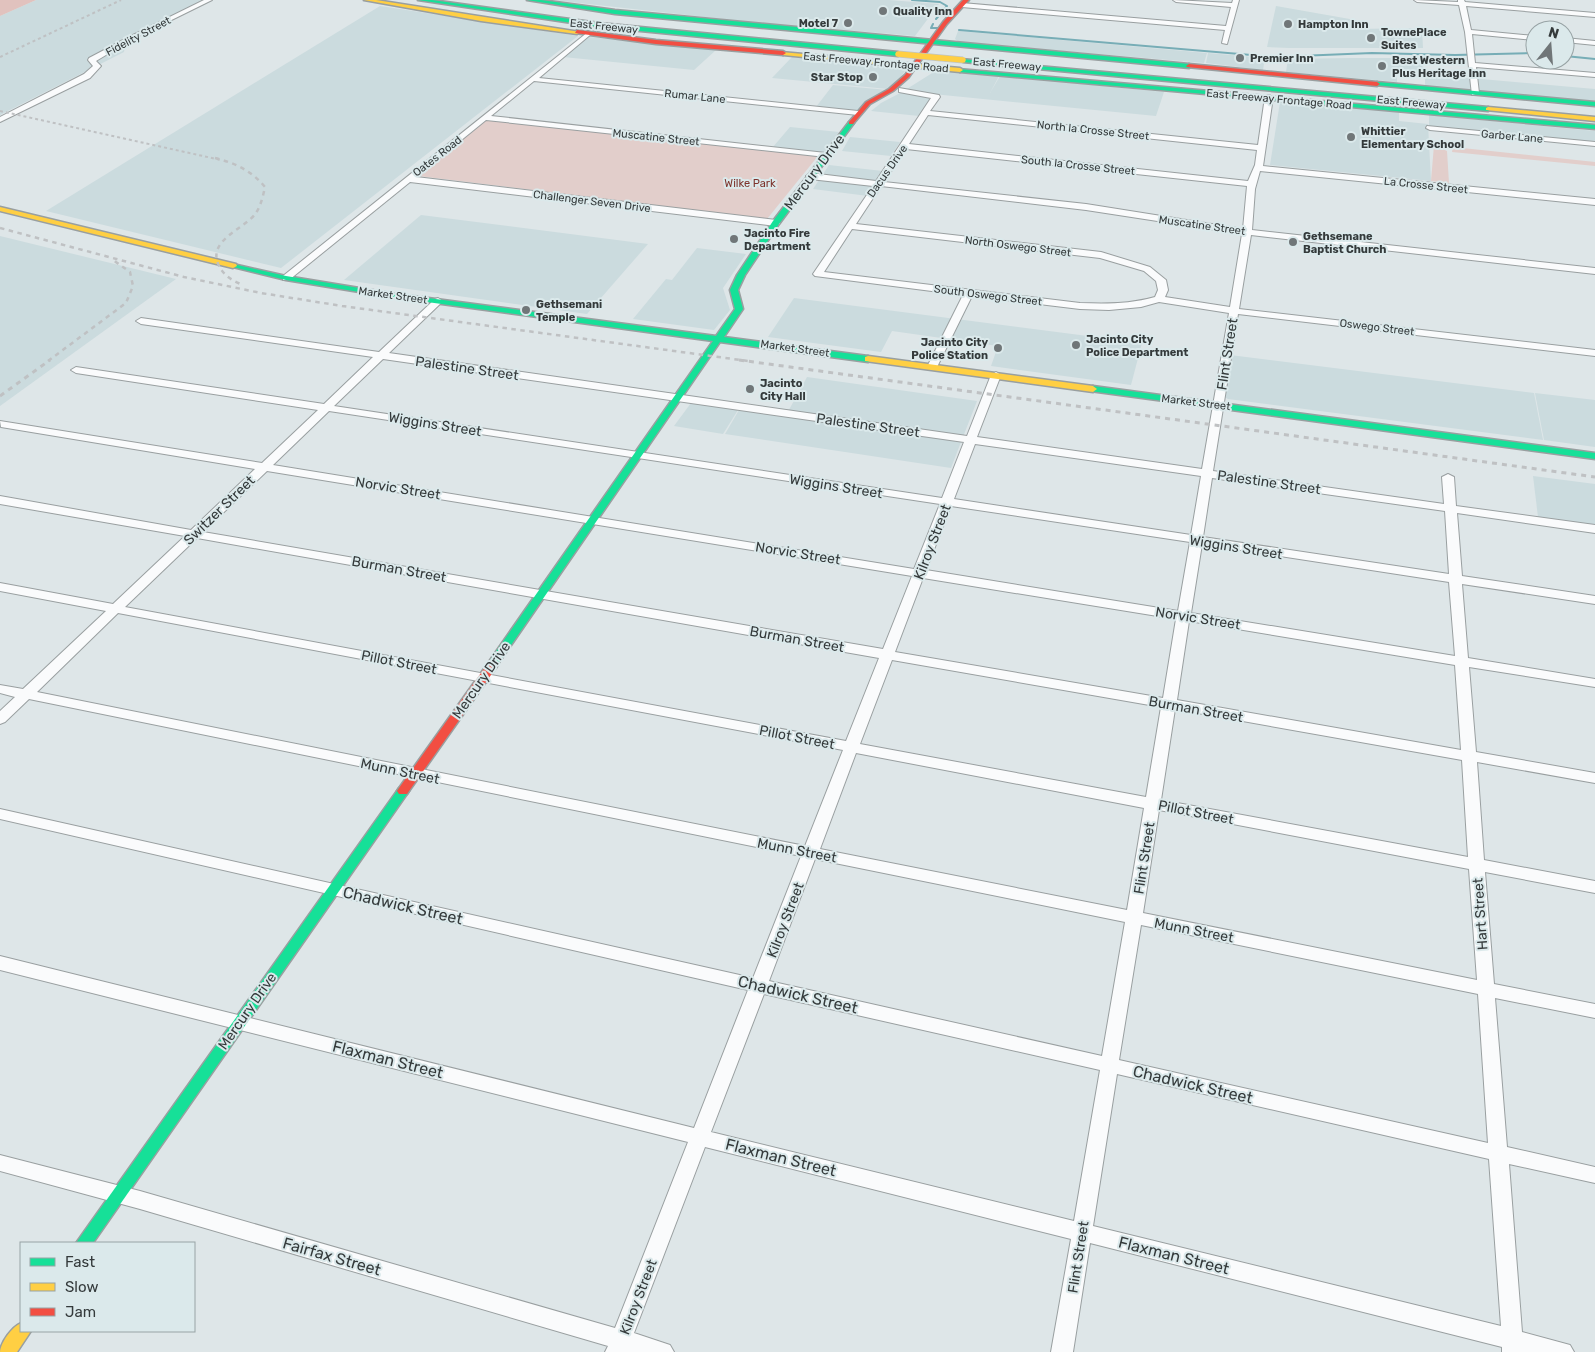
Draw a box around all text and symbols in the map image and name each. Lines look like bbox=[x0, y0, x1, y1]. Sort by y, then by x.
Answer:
marker: Quality Inn bbox=[877, 5, 889, 17]
place label: Quality Inn bbox=[893, 5, 952, 18]
street label: Fidelity Street bbox=[104, 14, 174, 59]
street label: East Freeway bbox=[569, 16, 639, 37]
place label: Motel 7 bbox=[799, 17, 839, 30]
marker: Motel 7 bbox=[842, 17, 854, 29]
marker: Hampton Inn bbox=[1282, 18, 1294, 30]
place label: Hampton Inn bbox=[1298, 18, 1369, 31]
north arrow bbox=[1525, 20, 1575, 70]
text: N bbox=[1546, 23, 1561, 43]
place label: TownePlace Suites bbox=[1381, 26, 1447, 52]
marker: TownePlace Suites bbox=[1365, 32, 1377, 44]
street label: East Freeway Frontage Road bbox=[803, 50, 949, 75]
marker: Premier Inn bbox=[1234, 52, 1246, 64]
place label: Premier Inn bbox=[1250, 52, 1314, 65]
place label: Best Western Plus Heritage Inn bbox=[1392, 54, 1486, 80]
street label: East Freeway bbox=[972, 55, 1042, 74]
marker: Best Western Plus Heritage Inn bbox=[1376, 60, 1388, 72]
place label: Star Stop bbox=[811, 71, 863, 84]
marker: Star Stop bbox=[867, 71, 879, 83]
street label: Rumar Lane bbox=[664, 87, 726, 106]
street label: East Freeway Frontage Road bbox=[1206, 87, 1352, 112]
street label: East Freeway bbox=[1376, 93, 1446, 112]
street label: North la Crosse Street bbox=[1036, 118, 1150, 143]
place label: Whittier Elementary School bbox=[1361, 125, 1464, 151]
street label: Muscatine Street bbox=[612, 126, 701, 149]
street label: Garber Lane bbox=[1480, 127, 1543, 146]
street label: Mercury Drive bbox=[781, 131, 848, 213]
marker: Whittier Elementary School bbox=[1345, 131, 1357, 143]
street label: Oates Road bbox=[410, 133, 464, 179]
street label: Dacus Drive bbox=[865, 143, 910, 200]
street label: South la Crosse Street bbox=[1020, 153, 1136, 178]
street label: La Crosse Street bbox=[1383, 175, 1469, 196]
park label: Wilke Park bbox=[724, 177, 776, 190]
street label: Challenger Seven Drive bbox=[532, 188, 651, 215]
street label: Muscatine Street bbox=[1158, 213, 1247, 238]
place label: Jacinto Fire Department bbox=[744, 227, 811, 253]
place label: Gethsemane Baptist Church bbox=[1303, 230, 1386, 256]
marker: Jacinto Fire Department bbox=[728, 233, 740, 245]
street label: North Oswego Street bbox=[964, 234, 1072, 260]
marker: Gethsemane Baptist Church bbox=[1287, 236, 1299, 248]
street label: South Oswego Street bbox=[933, 282, 1043, 309]
street label: Market Street bbox=[358, 284, 429, 307]
place label: Gethsemani Temple bbox=[536, 298, 602, 324]
marker: Gethsemani Temple bbox=[520, 304, 532, 316]
street label: Flint Street bbox=[1213, 316, 1242, 391]
street label: Oswego Street bbox=[1339, 316, 1416, 339]
place label: Jacinto City Police Department bbox=[1086, 333, 1188, 359]
place label: Jacinto City Police Station bbox=[911, 336, 988, 362]
street label: Market Street bbox=[760, 337, 831, 360]
marker: Jacinto City Police Department bbox=[1070, 339, 1082, 351]
marker: Jacinto City Police Station bbox=[992, 342, 1004, 354]
street label: Palestine Street bbox=[414, 353, 520, 384]
place label: Jacinto City Hall bbox=[760, 377, 806, 403]
marker: Jacinto City Hall bbox=[744, 383, 756, 395]
street label: Market Street bbox=[1161, 392, 1232, 413]
street label: Wiggins Street bbox=[387, 409, 483, 440]
street label: Palestine Street bbox=[815, 410, 921, 441]
street label: Palestine Street bbox=[1216, 467, 1322, 498]
street label: Wiggins Street bbox=[788, 471, 884, 502]
street label: Switzer Street bbox=[180, 472, 259, 549]
street label: Norvic Street bbox=[354, 473, 442, 504]
street label: Kilroy Street bbox=[910, 502, 955, 582]
street label: Wiggins Street bbox=[1188, 532, 1284, 563]
street label: Norvic Street bbox=[754, 538, 842, 569]
street label: Burman Street bbox=[350, 553, 448, 586]
street label: Norvic Street bbox=[1154, 603, 1242, 634]
street label: Burman Street bbox=[748, 623, 846, 656]
street label: Mercury Drive bbox=[449, 638, 514, 722]
street label: Pillot Street bbox=[360, 647, 439, 678]
street label: Burman Street bbox=[1147, 693, 1245, 726]
street label: Pillot Street bbox=[758, 722, 837, 753]
street label: Munn Street bbox=[359, 755, 442, 788]
street label: Pillot Street bbox=[1157, 797, 1236, 828]
street label: Flint Street bbox=[1130, 820, 1159, 895]
street label: Munn Street bbox=[756, 834, 839, 867]
street label: Hart Street bbox=[1469, 877, 1492, 951]
street label: Kilroy Street bbox=[763, 880, 808, 960]
street label: Chadwick Street bbox=[341, 882, 465, 929]
street label: Munn Street bbox=[1153, 914, 1236, 947]
street label: Mercury Drive bbox=[215, 969, 280, 1053]
street label: Chadwick Street bbox=[736, 971, 860, 1018]
street label: Flaxman Street bbox=[330, 1037, 445, 1082]
street label: Chadwick Street bbox=[1131, 1061, 1255, 1108]
street label: Flaxman Street bbox=[723, 1135, 838, 1180]
street label: Flint Street bbox=[1064, 1219, 1093, 1294]
street label: Fairfax Street bbox=[281, 1233, 383, 1280]
street label: Flaxman Street bbox=[1116, 1233, 1231, 1278]
legend bbox=[20, 1242, 195, 1332]
text: Fast bbox=[65, 1253, 95, 1271]
street label: Kilroy Street bbox=[616, 1257, 661, 1337]
text: Slow bbox=[65, 1278, 98, 1296]
text: Jam bbox=[65, 1303, 96, 1321]

